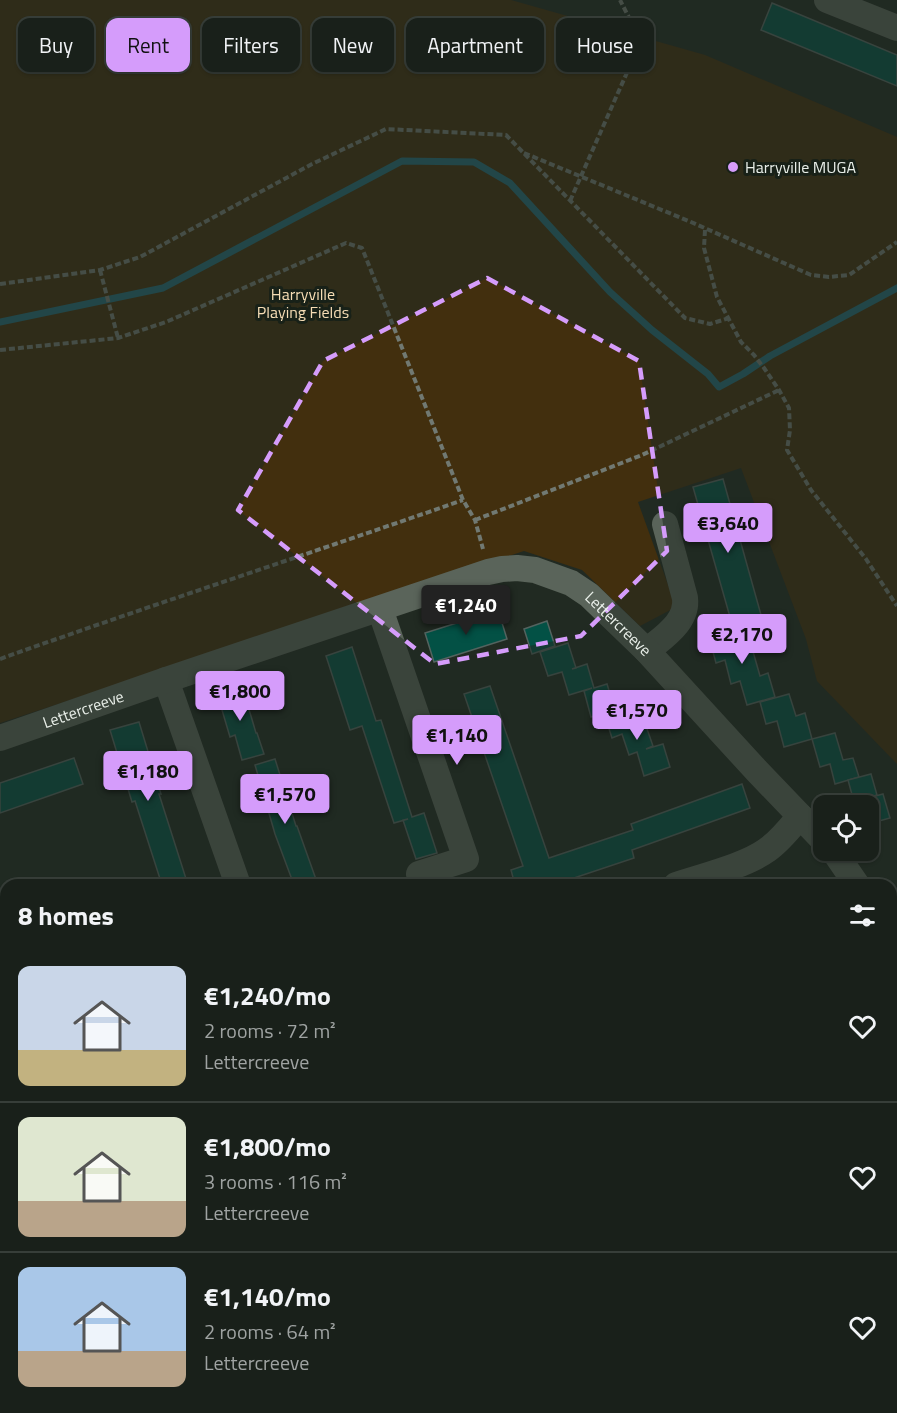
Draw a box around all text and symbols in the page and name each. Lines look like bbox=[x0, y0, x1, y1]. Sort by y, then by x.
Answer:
chip: Buy bbox=[18, 18, 94, 72]
chip: Rent bbox=[106, 18, 190, 72]
chip: Filters bbox=[202, 18, 300, 72]
chip: New bbox=[312, 18, 394, 72]
chip: Apartment bbox=[406, 18, 544, 72]
chip: House bbox=[556, 18, 654, 72]
place label: Harryville MUGA bbox=[745, 155, 856, 179]
marker: Harryville MUGA bbox=[726, 160, 740, 174]
park label: Harryville Playing Fields bbox=[257, 282, 349, 324]
pin: €3,640 bbox=[679, 503, 777, 554]
text: €3,640 bbox=[697, 507, 759, 538]
pin: €1,240 bbox=[417, 585, 515, 636]
street label: Lettercreeve bbox=[580, 586, 657, 662]
text: €1,240 bbox=[435, 589, 497, 620]
pin: €2,170 bbox=[693, 614, 791, 665]
text: €2,170 bbox=[711, 618, 773, 649]
pin: €1,800 bbox=[191, 671, 289, 722]
text: €1,800 bbox=[209, 675, 271, 706]
street label: Lettercreeve bbox=[39, 684, 127, 734]
pin: €1,570 bbox=[588, 690, 686, 741]
text: €1,570 bbox=[606, 694, 668, 725]
pin: €1,140 bbox=[408, 715, 506, 766]
text: €1,140 bbox=[426, 719, 488, 750]
pin: €1,180 bbox=[99, 751, 197, 802]
text: €1,180 bbox=[117, 755, 179, 786]
pin: €1,570 bbox=[236, 774, 334, 825]
text: €1,570 bbox=[254, 778, 316, 809]
map controls bbox=[813, 795, 879, 861]
button: locate bbox=[813, 795, 879, 861]
text: 8 homes bbox=[18, 896, 114, 935]
icon: filters bbox=[846, 899, 879, 932]
text: €1,240/mo bbox=[204, 976, 331, 1015]
icon: home bbox=[66, 990, 138, 1062]
icon: heart bbox=[846, 1010, 879, 1043]
text: 2 rooms · 72 m² bbox=[204, 1015, 336, 1046]
text: Lettercreeve bbox=[204, 1046, 309, 1077]
text: €1,800/mo bbox=[204, 1127, 331, 1166]
icon: home bbox=[66, 1141, 138, 1213]
icon: heart bbox=[846, 1161, 879, 1194]
text: 3 rooms · 116 m² bbox=[204, 1166, 347, 1197]
text: Lettercreeve bbox=[204, 1197, 309, 1228]
text: €1,140/mo bbox=[204, 1277, 331, 1316]
icon: home bbox=[66, 1291, 138, 1363]
icon: heart bbox=[846, 1311, 879, 1344]
text: 2 rooms · 64 m² bbox=[204, 1316, 336, 1347]
text: Lettercreeve bbox=[204, 1347, 309, 1378]

